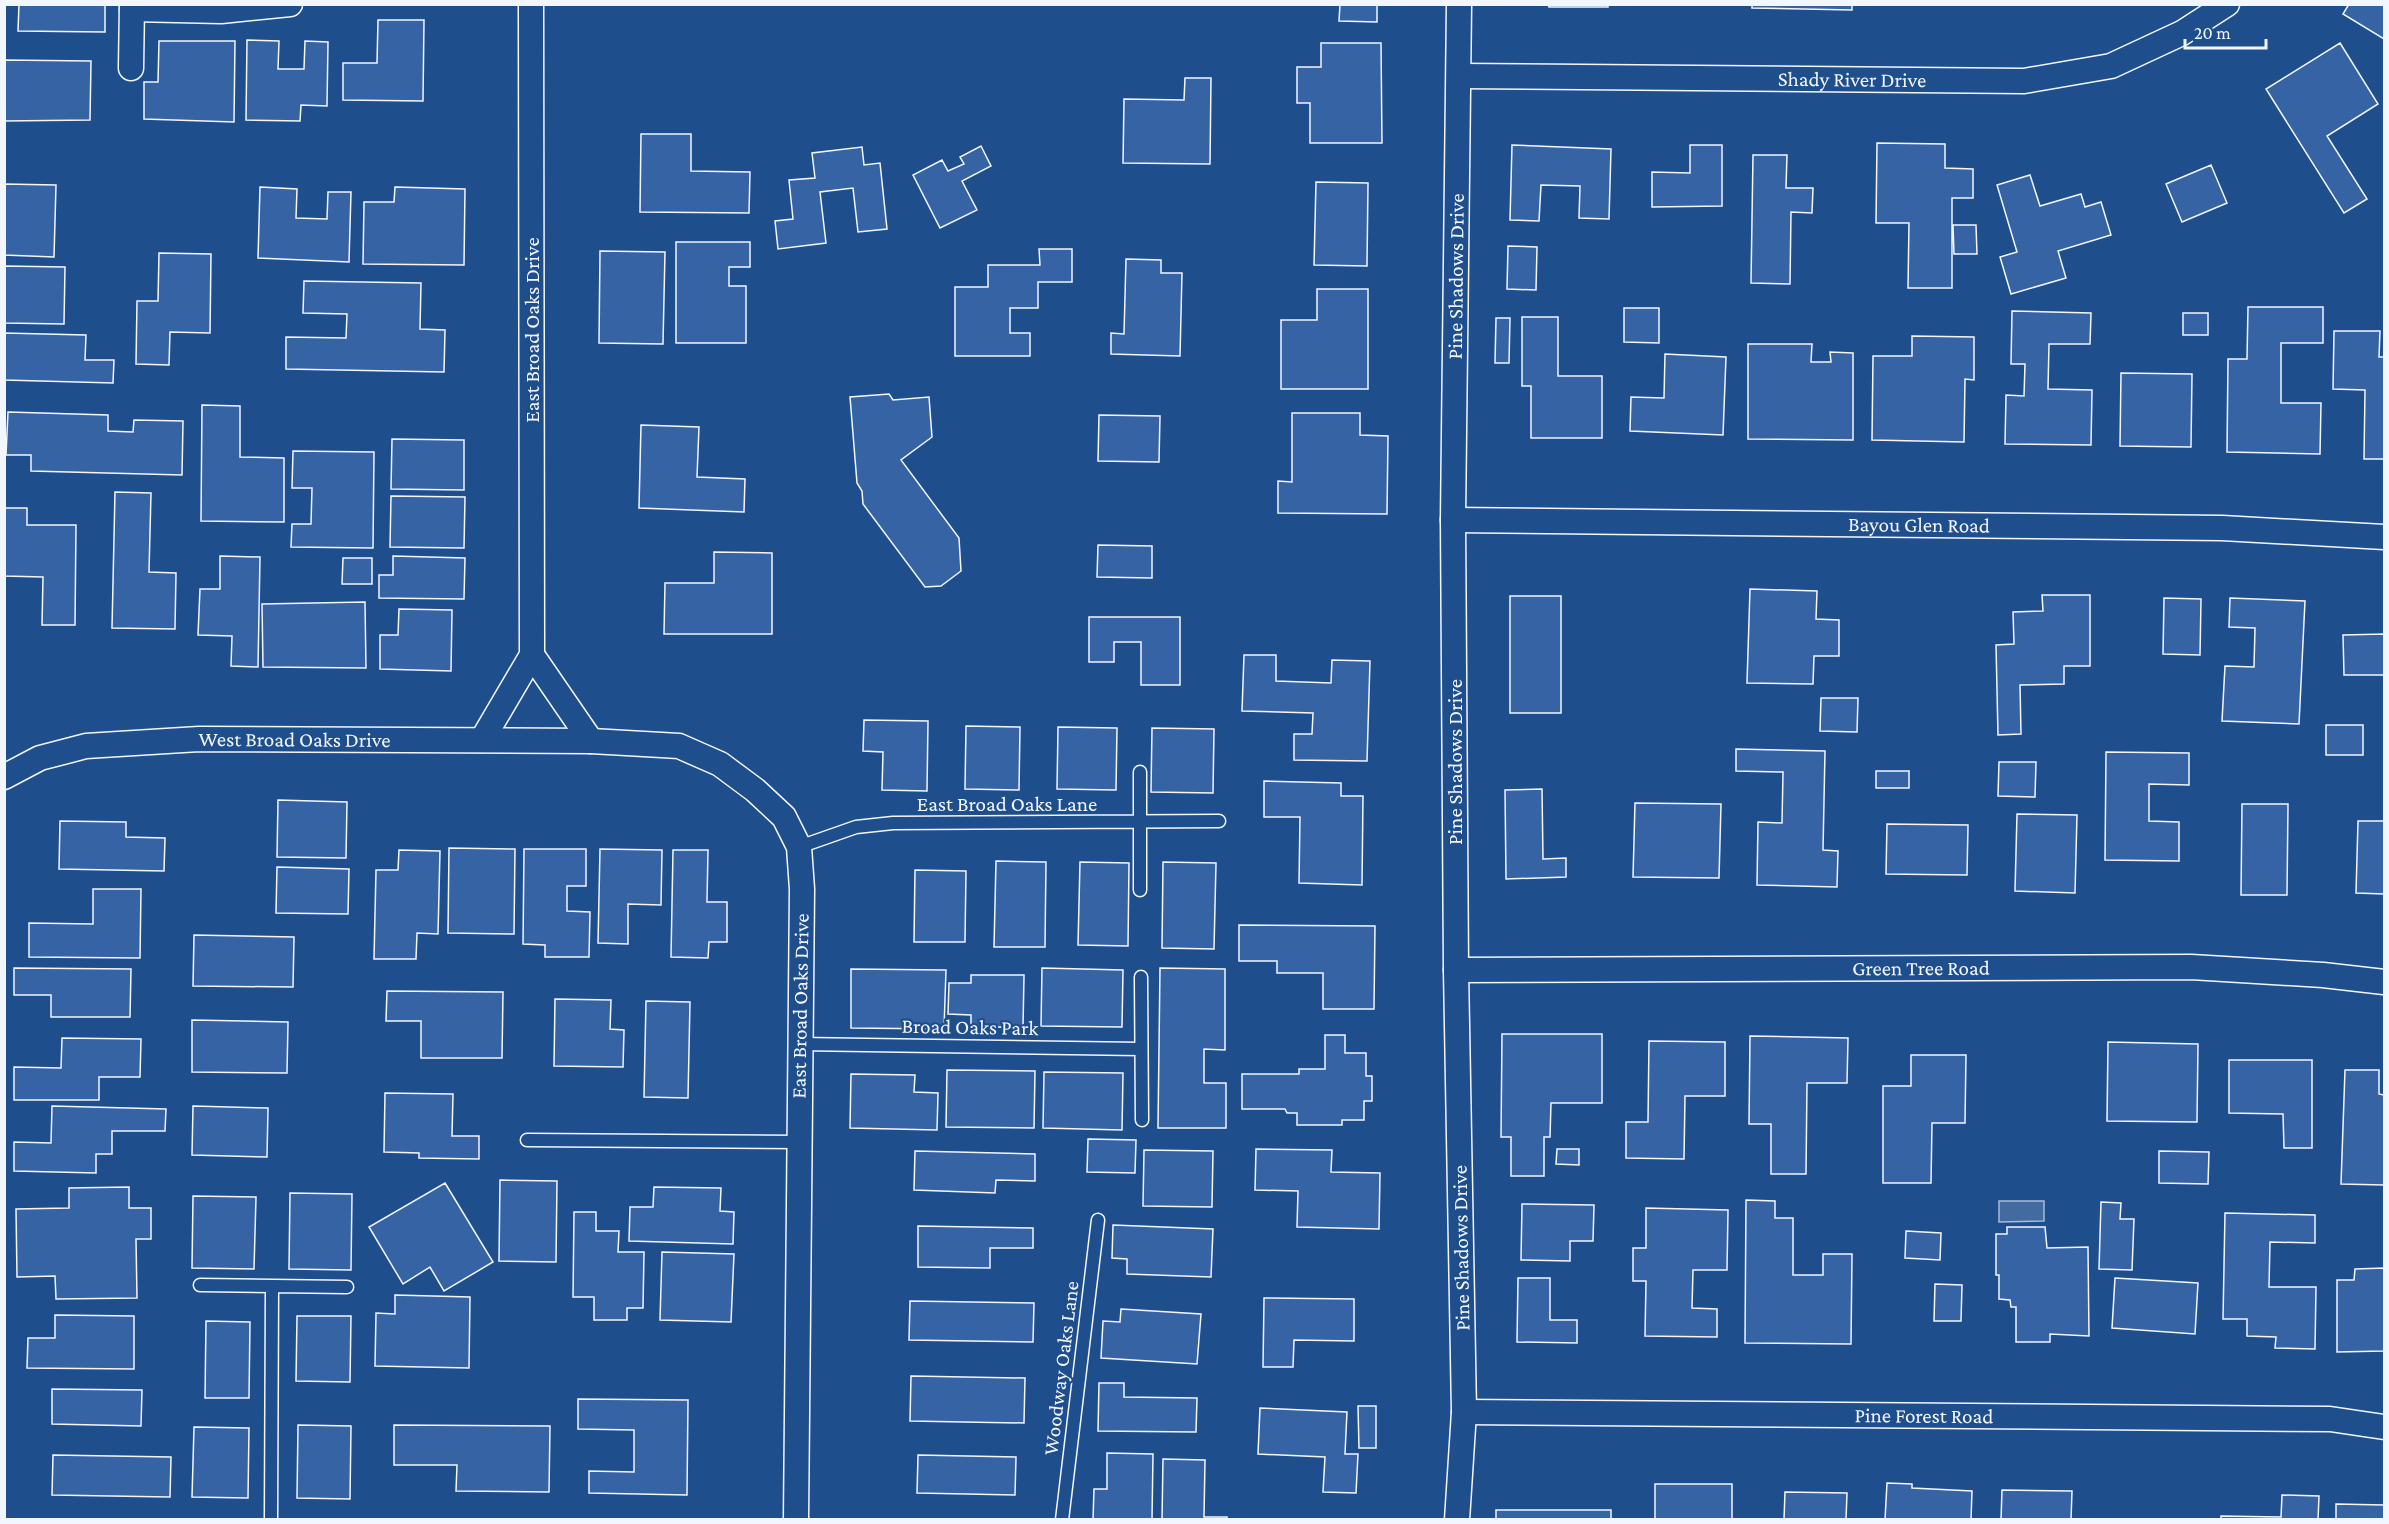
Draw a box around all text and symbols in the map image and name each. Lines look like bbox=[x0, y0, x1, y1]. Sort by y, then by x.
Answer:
scale bar bbox=[2185, 12, 2266, 50]
text: 20 m bbox=[2194, 23, 2231, 43]
street label: Shady River Drive bbox=[1778, 67, 1926, 92]
street label: Pine Shadows Drive bbox=[1443, 193, 1469, 359]
street label: East Broad Oaks Drive bbox=[520, 237, 544, 423]
street label: Bayou Glen Road bbox=[1848, 512, 1990, 538]
street label: Pine Shadows Drive bbox=[1443, 679, 1467, 845]
street label: West Broad Oaks Drive bbox=[198, 727, 391, 752]
street label: East Broad Oaks Lane bbox=[917, 792, 1097, 816]
street label: East Broad Oaks Drive bbox=[786, 913, 814, 1099]
street label: Green Tree Road bbox=[1852, 956, 1990, 980]
street label: Broad Oaks Park bbox=[901, 1014, 1039, 1040]
street label: Pine Shadows Drive bbox=[1448, 1165, 1474, 1331]
street label: Woodway Oaks Lane bbox=[1038, 1279, 1084, 1457]
street label: Pine Forest Road bbox=[1854, 1403, 1993, 1428]

